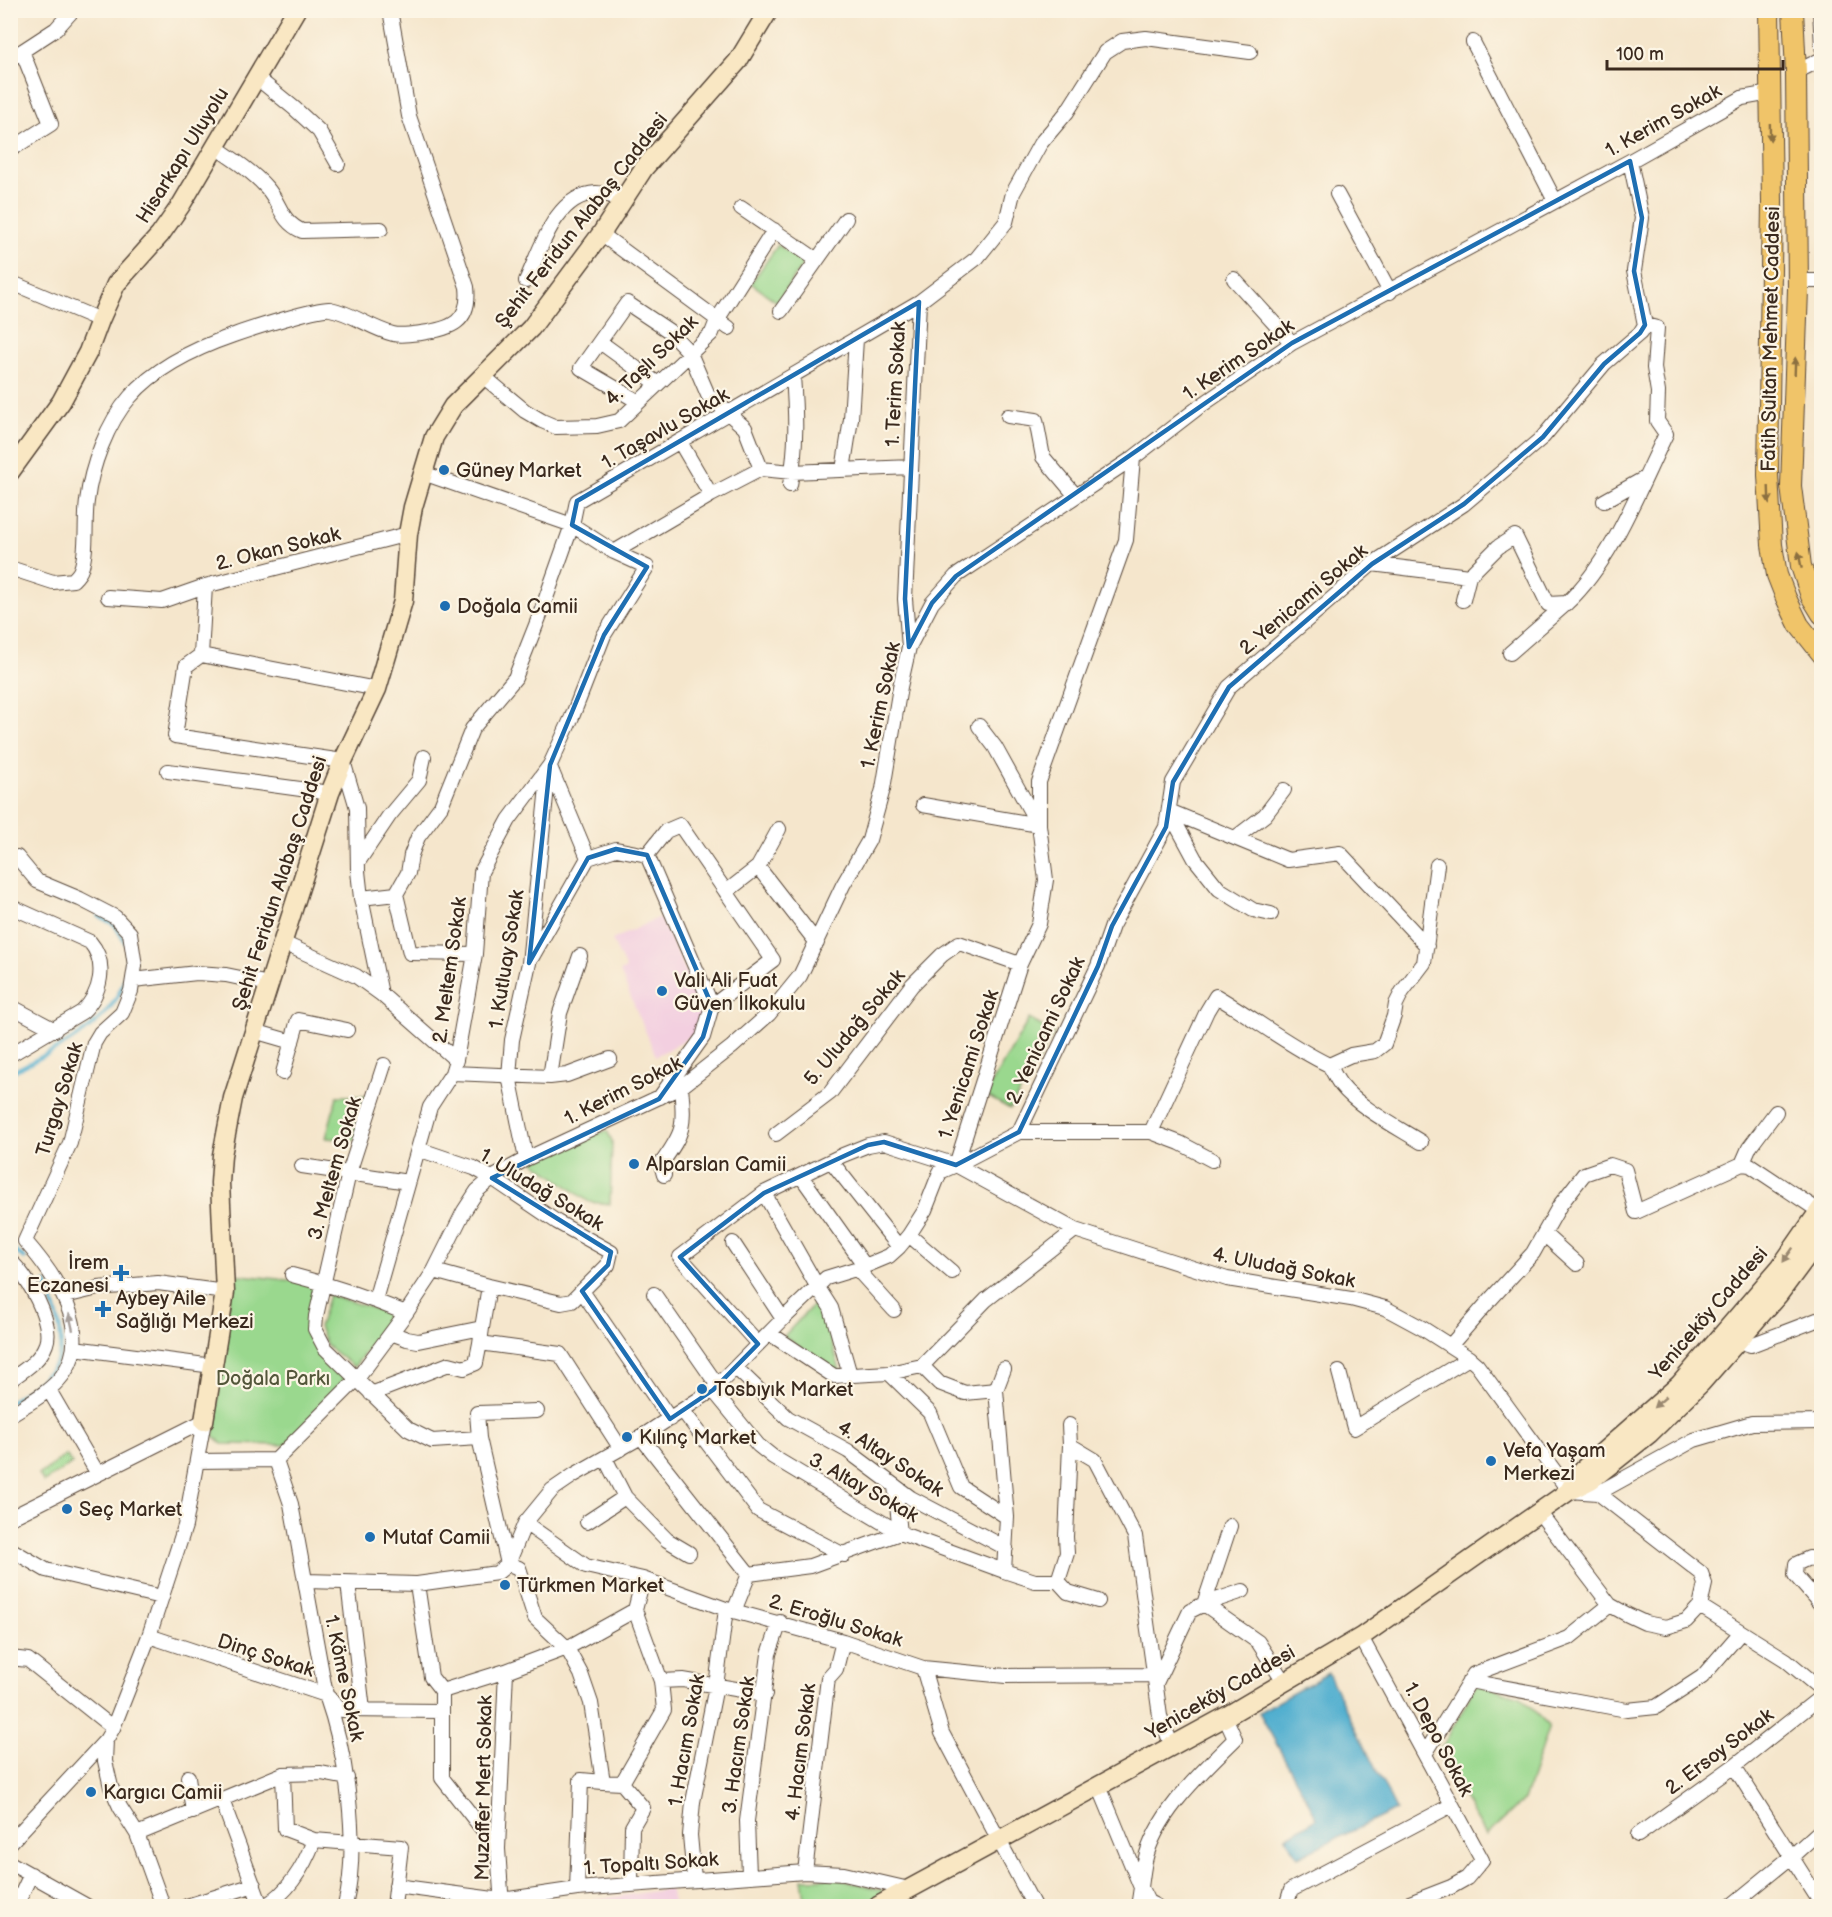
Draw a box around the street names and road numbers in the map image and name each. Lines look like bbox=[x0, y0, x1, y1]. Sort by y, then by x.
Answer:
street label: 1. Kerim Sokak bbox=[1601, 79, 1726, 163]
street label: Hisarkapı Uluyolu bbox=[131, 83, 234, 228]
street label: Şehit Feridun Alabaş Caddesi bbox=[490, 108, 673, 333]
street label: Fatih Sultan Mehmet Caddesi bbox=[1757, 206, 1785, 472]
street label: 4. Taşlı Sokak bbox=[600, 310, 703, 411]
street label: 1. Kerim Sokak bbox=[1178, 314, 1299, 406]
street label: 1. Terim Sokak bbox=[881, 320, 911, 447]
street label: 1. Taşavlu Sokak bbox=[598, 383, 734, 475]
street label: 2. Okan Sokak bbox=[214, 522, 343, 576]
street label: 2. Yenicami Sokak bbox=[1235, 539, 1373, 660]
street label: 1. Kerim Sokak bbox=[856, 639, 906, 771]
street label: Şehit Feridun Alabaş Caddesi bbox=[227, 753, 333, 1014]
street label: 1. Kutluay Sokak bbox=[484, 888, 530, 1030]
street label: 2. Meltem Sokak bbox=[428, 895, 472, 1045]
street label: 2. Yenicami Sokak bbox=[1001, 953, 1091, 1108]
street label: 5. Uludağ Sokak bbox=[799, 964, 910, 1091]
street label: 1. Yenicami Sokak bbox=[933, 986, 1004, 1142]
street label: Turgay Sokak bbox=[31, 1039, 89, 1159]
street label: 1. Kerim Sokak bbox=[561, 1051, 687, 1131]
street label: 3. Meltem Sokak bbox=[303, 1094, 367, 1243]
street label: 1. Uludağ Sokak bbox=[475, 1143, 608, 1236]
street label: 4. Uludağ Sokak bbox=[1210, 1242, 1358, 1294]
street label: Yeniceköy Caddesi bbox=[1644, 1242, 1773, 1386]
street label: 4. Altay Sokak bbox=[833, 1416, 948, 1502]
street label: 3. Altay Sokak bbox=[804, 1448, 923, 1528]
street label: 2. Eroğlu Sokak bbox=[766, 1589, 906, 1653]
street label: 1. Köme Sokak bbox=[319, 1613, 369, 1744]
street label: Dinç Sokak bbox=[214, 1629, 317, 1683]
street label: Yeniceköy Caddesi bbox=[1141, 1640, 1300, 1746]
street label: 1. Hacım Sokak bbox=[664, 1672, 710, 1808]
street label: 3. Hacım Sokak bbox=[717, 1675, 761, 1815]
street label: 1. Depo Sokak bbox=[1398, 1679, 1478, 1801]
street label: 4. Hacım Sokak bbox=[781, 1682, 821, 1822]
street label: Muzaffer Mert Sokak bbox=[470, 1695, 498, 1881]
street label: 2. Ersoy Sokak bbox=[1661, 1703, 1779, 1800]
street label: 1. Topaltı Sokak bbox=[583, 1847, 719, 1881]

